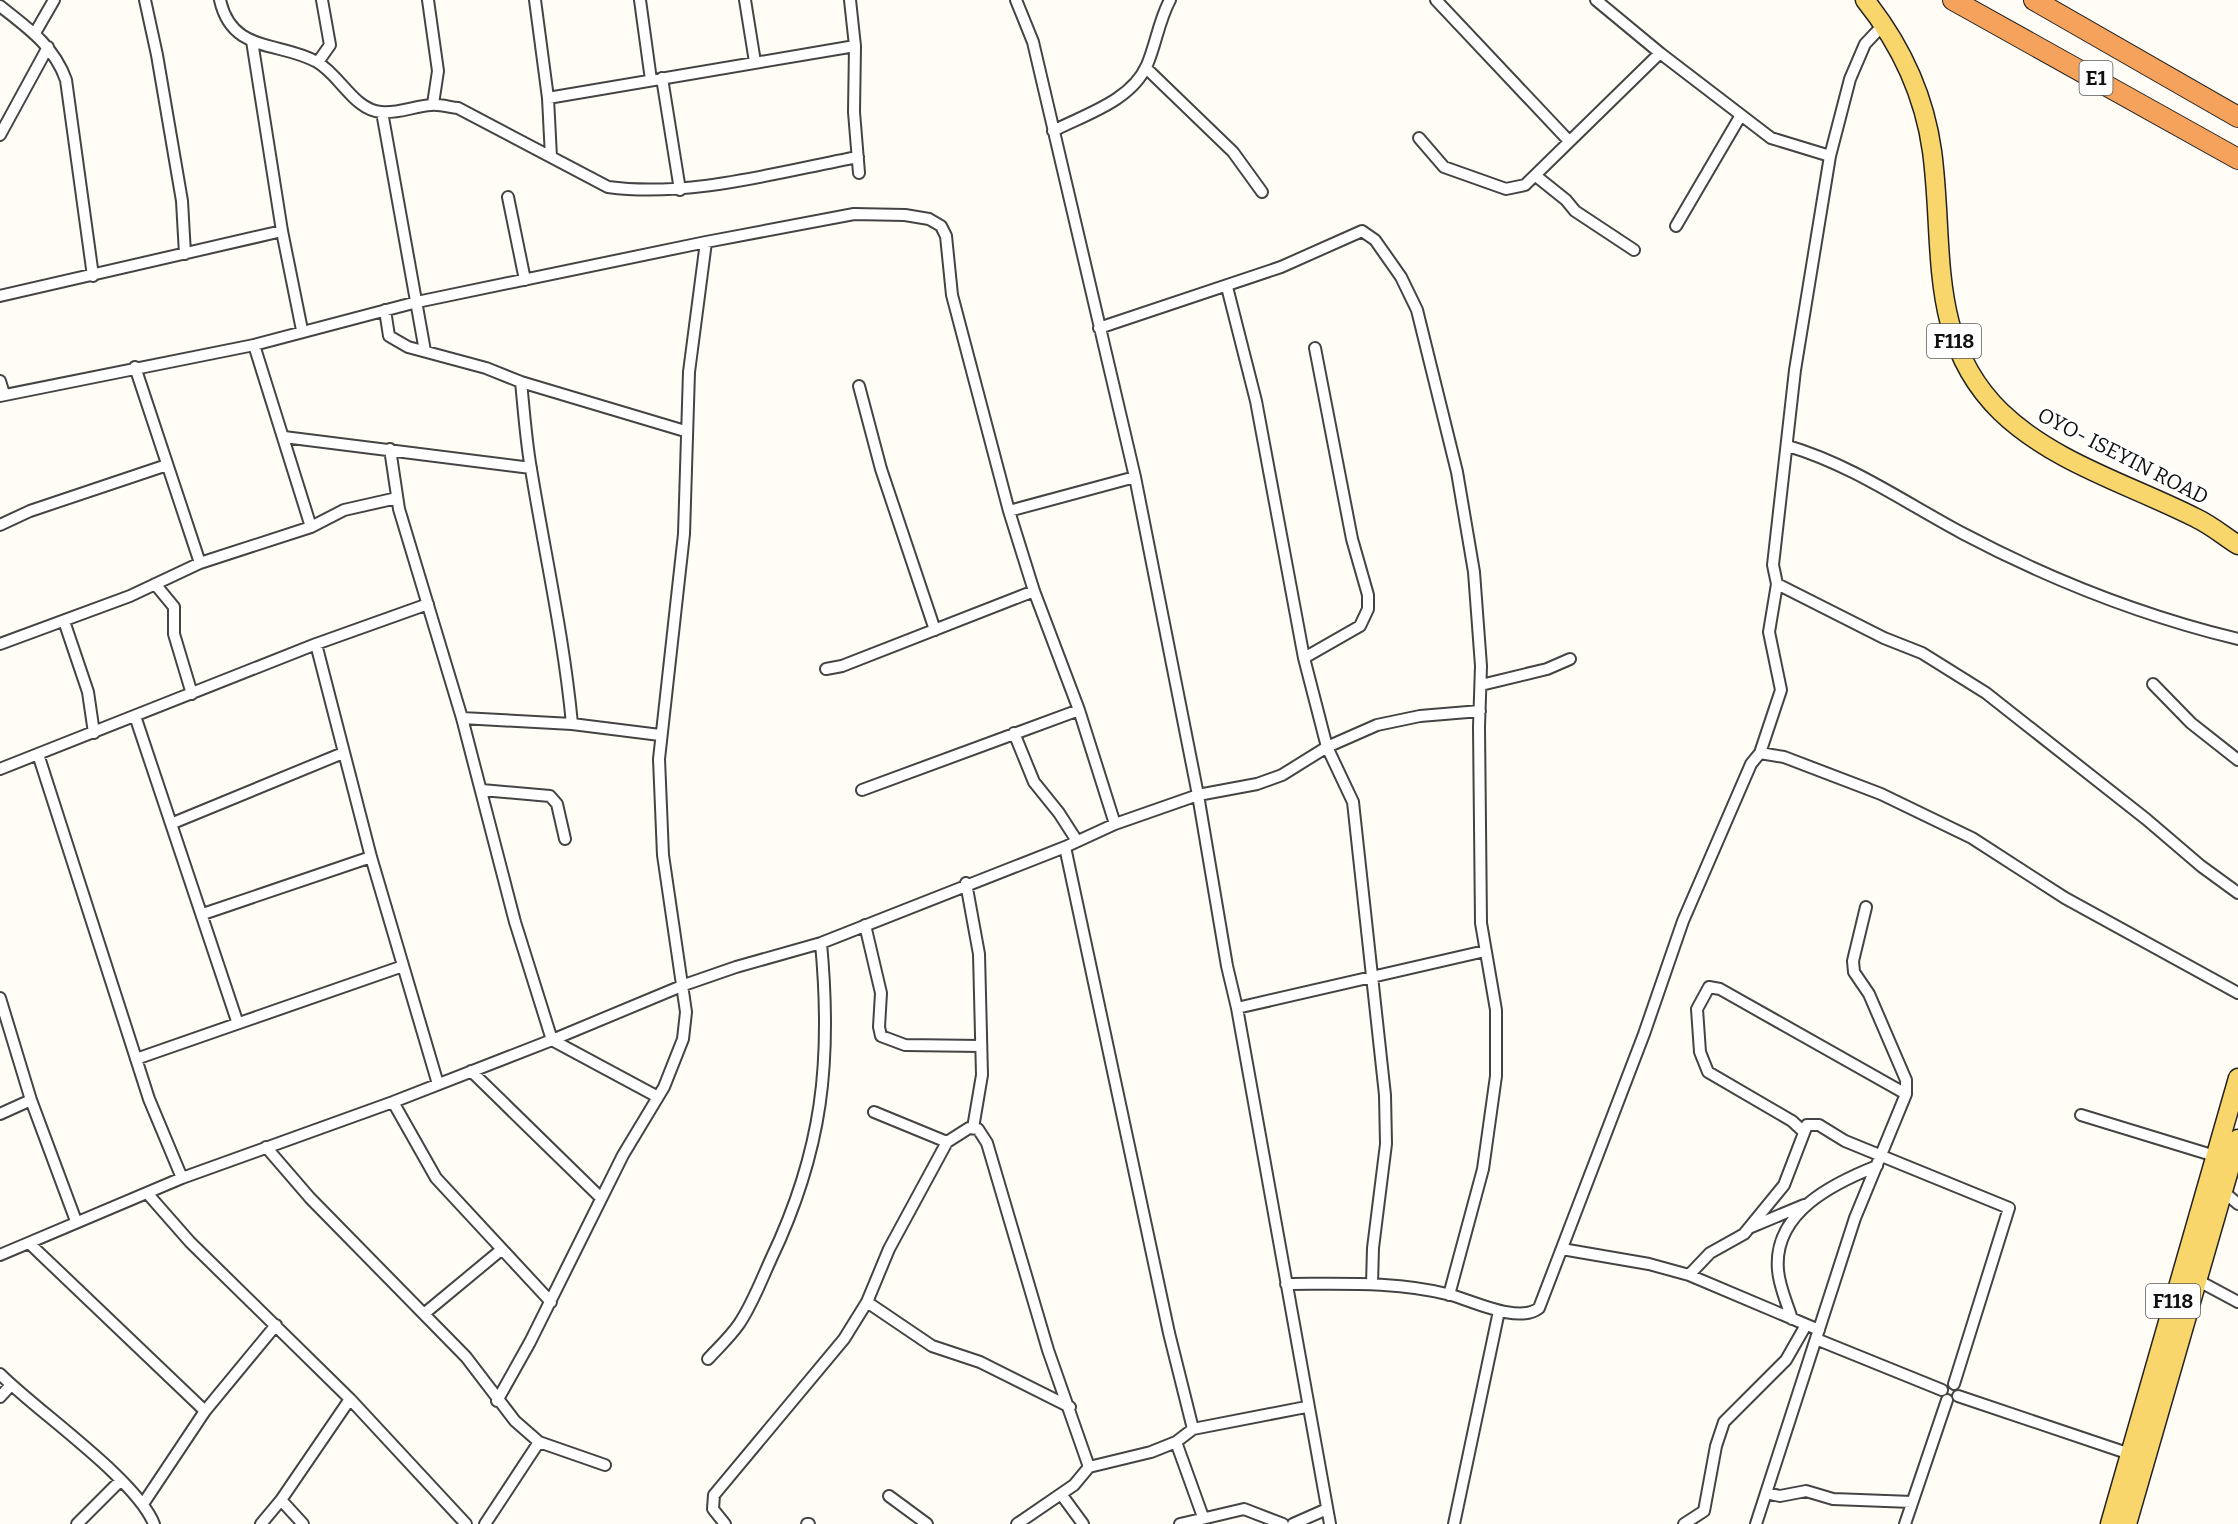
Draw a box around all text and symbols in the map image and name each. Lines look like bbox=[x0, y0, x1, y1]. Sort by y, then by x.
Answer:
road number: E1 bbox=[2080, 61, 2112, 95]
road number: F118 bbox=[1927, 324, 1981, 358]
street label: OYO- ISEYIN ROAD bbox=[2033, 402, 2213, 510]
road number: F118 bbox=[2146, 1284, 2200, 1318]

